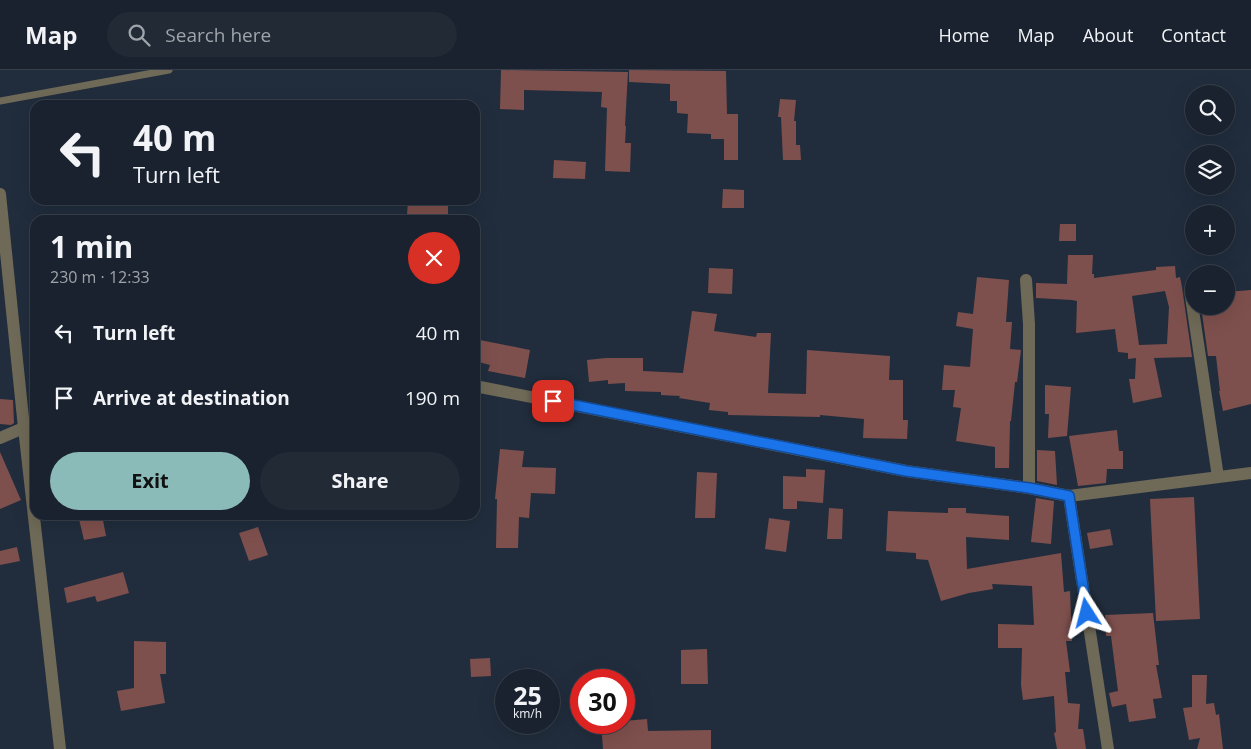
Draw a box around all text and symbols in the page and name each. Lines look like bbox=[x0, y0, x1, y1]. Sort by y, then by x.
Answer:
search box bbox=[107, 12, 457, 57]
text: Map bbox=[25, 18, 77, 51]
icon: search bbox=[125, 21, 153, 49]
text: Search here bbox=[165, 22, 271, 48]
text: Home bbox=[939, 23, 989, 47]
text: Map bbox=[1017, 23, 1055, 47]
text: About bbox=[1083, 23, 1133, 47]
text: Contact bbox=[1161, 23, 1226, 47]
map controls bbox=[1185, 85, 1235, 315]
button: search bbox=[1185, 85, 1235, 135]
text: 40 m bbox=[133, 114, 216, 161]
icon: left bbox=[50, 120, 115, 185]
button: layers bbox=[1185, 145, 1235, 195]
text: Turn left bbox=[133, 159, 220, 189]
button: + bbox=[1185, 205, 1235, 255]
text: 1 min bbox=[50, 226, 133, 267]
button: close bbox=[408, 232, 460, 284]
button: − bbox=[1185, 265, 1235, 315]
text: 230 m · 12:33 bbox=[50, 266, 150, 288]
icon: left bbox=[50, 319, 78, 347]
text: Turn left bbox=[93, 320, 175, 346]
text: 40 m bbox=[416, 320, 460, 346]
pin bbox=[532, 380, 574, 422]
icon: arrive bbox=[50, 384, 78, 412]
text: Arrive at destination bbox=[93, 385, 290, 411]
text: 190 m bbox=[405, 385, 460, 411]
icon: arrive bbox=[539, 387, 567, 415]
button: Exit bbox=[50, 452, 250, 510]
button: Share bbox=[260, 452, 460, 510]
position arrow bbox=[1060, 586, 1112, 638]
speed limit sign: 30 bbox=[570, 669, 635, 734]
text: 25 bbox=[513, 678, 542, 712]
text: km/h bbox=[513, 705, 542, 722]

